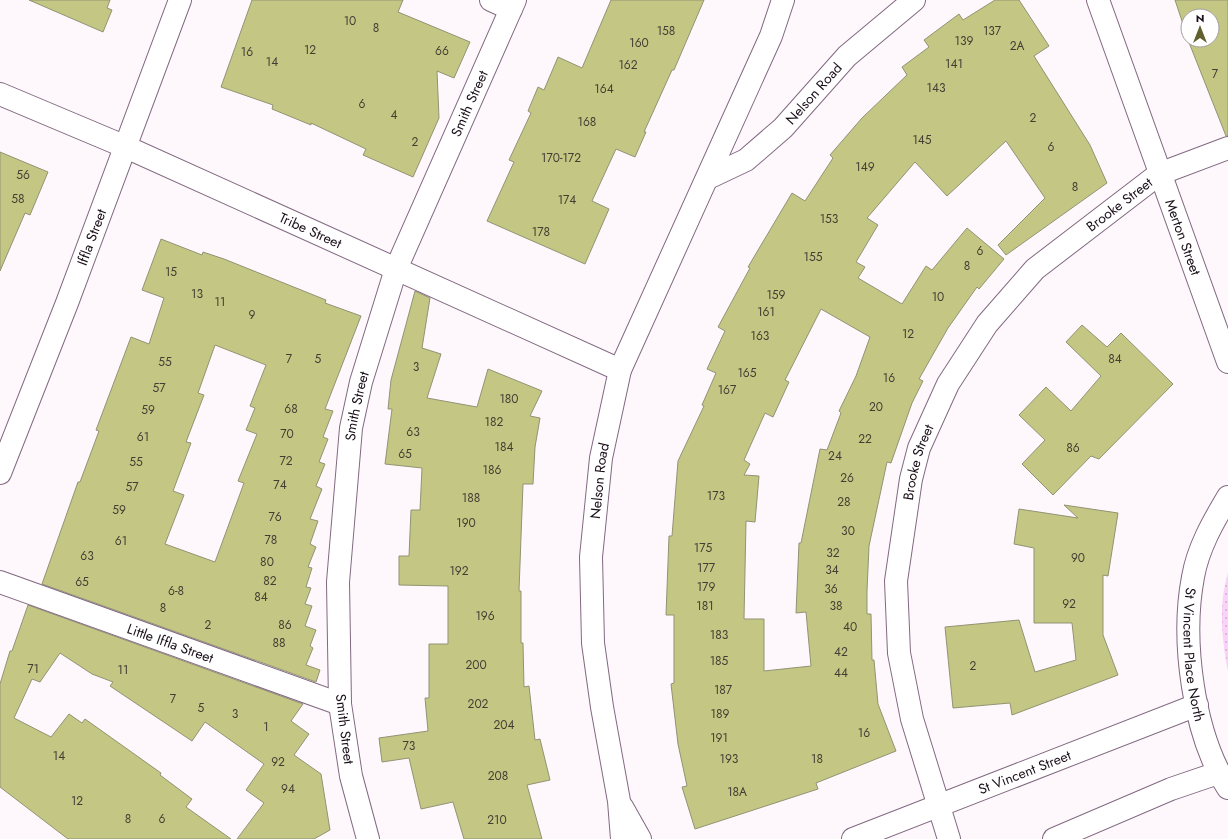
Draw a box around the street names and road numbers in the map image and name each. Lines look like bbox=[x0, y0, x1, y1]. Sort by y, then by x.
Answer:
street label: Nelson Road bbox=[781, 58, 846, 129]
street label: Smith Street bbox=[446, 67, 493, 140]
street label: Brooke Street bbox=[1082, 172, 1157, 236]
street label: Merton Street bbox=[1160, 196, 1206, 279]
street label: Iffla Street bbox=[72, 205, 111, 268]
street label: Tribe Street bbox=[276, 207, 345, 253]
street label: Smith Street bbox=[340, 368, 374, 442]
street label: Brooke Street bbox=[898, 420, 939, 502]
street label: Nelson Road bbox=[585, 441, 614, 520]
street label: St Vincent Place North bbox=[1178, 586, 1210, 724]
street label: Little Iffla Street bbox=[124, 618, 217, 668]
street label: Smith Street bbox=[331, 693, 359, 766]
street label: St Vincent Street bbox=[975, 745, 1074, 799]

